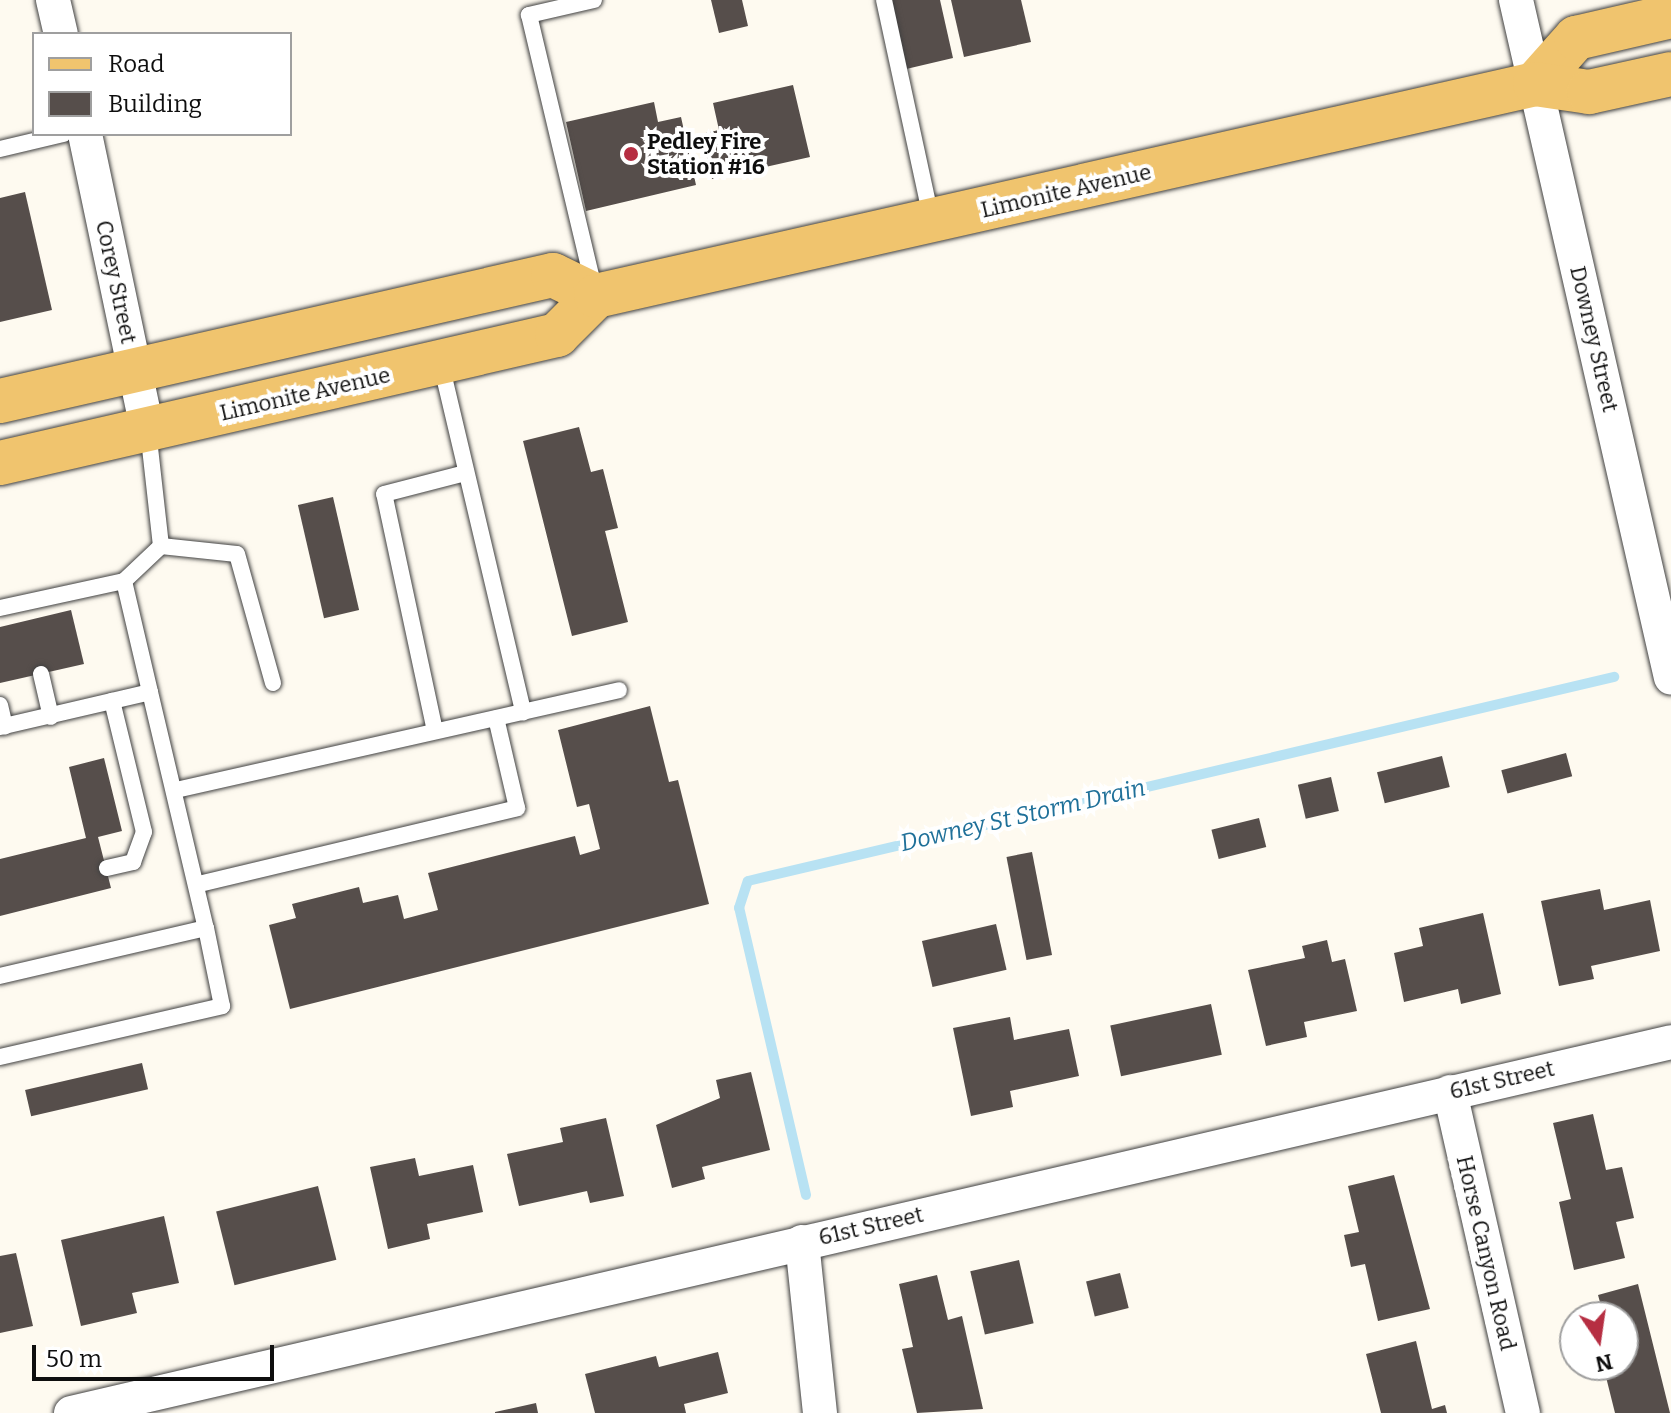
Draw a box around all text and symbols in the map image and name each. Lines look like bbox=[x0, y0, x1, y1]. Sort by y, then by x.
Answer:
legend bbox=[32, 32, 292, 136]
text: Road bbox=[108, 50, 164, 78]
text: Building bbox=[108, 90, 202, 118]
place label: Pedley Fire Station #16 bbox=[647, 128, 765, 180]
marker: Pedley Fire Station #16 bbox=[622, 145, 640, 163]
street label: Limonite Avenue bbox=[978, 159, 1154, 223]
street label: Corey Street bbox=[90, 218, 142, 346]
street label: Downey Street bbox=[1564, 263, 1624, 415]
street label: Limonite Avenue bbox=[217, 362, 393, 426]
water label: Downey St Storm Drain bbox=[898, 774, 1148, 858]
street label: 61st Street bbox=[1447, 1055, 1557, 1105]
street label: Horse Canyon Road bbox=[1451, 1153, 1521, 1353]
street label: 61st Street bbox=[816, 1201, 926, 1251]
north arrow bbox=[1559, 1301, 1639, 1381]
scale bar bbox=[36, 1329, 278, 1379]
text: 50 m bbox=[46, 1345, 102, 1373]
text: N bbox=[1593, 1348, 1615, 1378]

